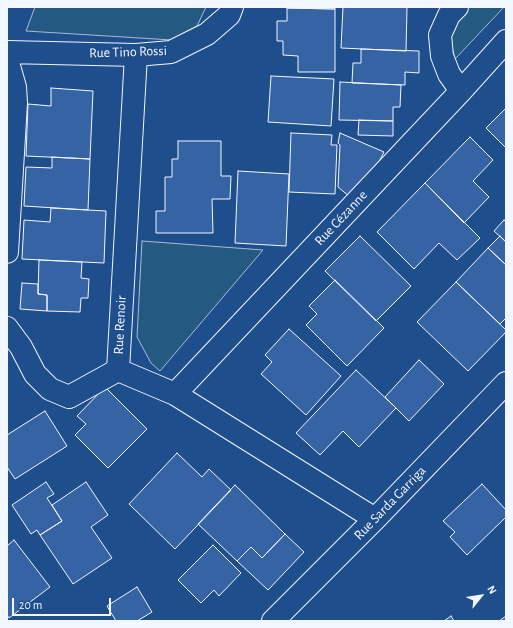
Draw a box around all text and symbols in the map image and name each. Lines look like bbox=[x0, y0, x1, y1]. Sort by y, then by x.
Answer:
street label: Rue Tino Rossi bbox=[89, 42, 167, 62]
street label: Rue Cézanne bbox=[311, 187, 371, 249]
street label: Rue Renoir bbox=[110, 295, 130, 355]
street label: Rue Sarda Garriga bbox=[350, 462, 430, 544]
north arrow bbox=[461, 576, 501, 616]
text: N bbox=[485, 584, 499, 596]
scale bar bbox=[14, 590, 113, 616]
text: 20 m bbox=[19, 599, 42, 611]

